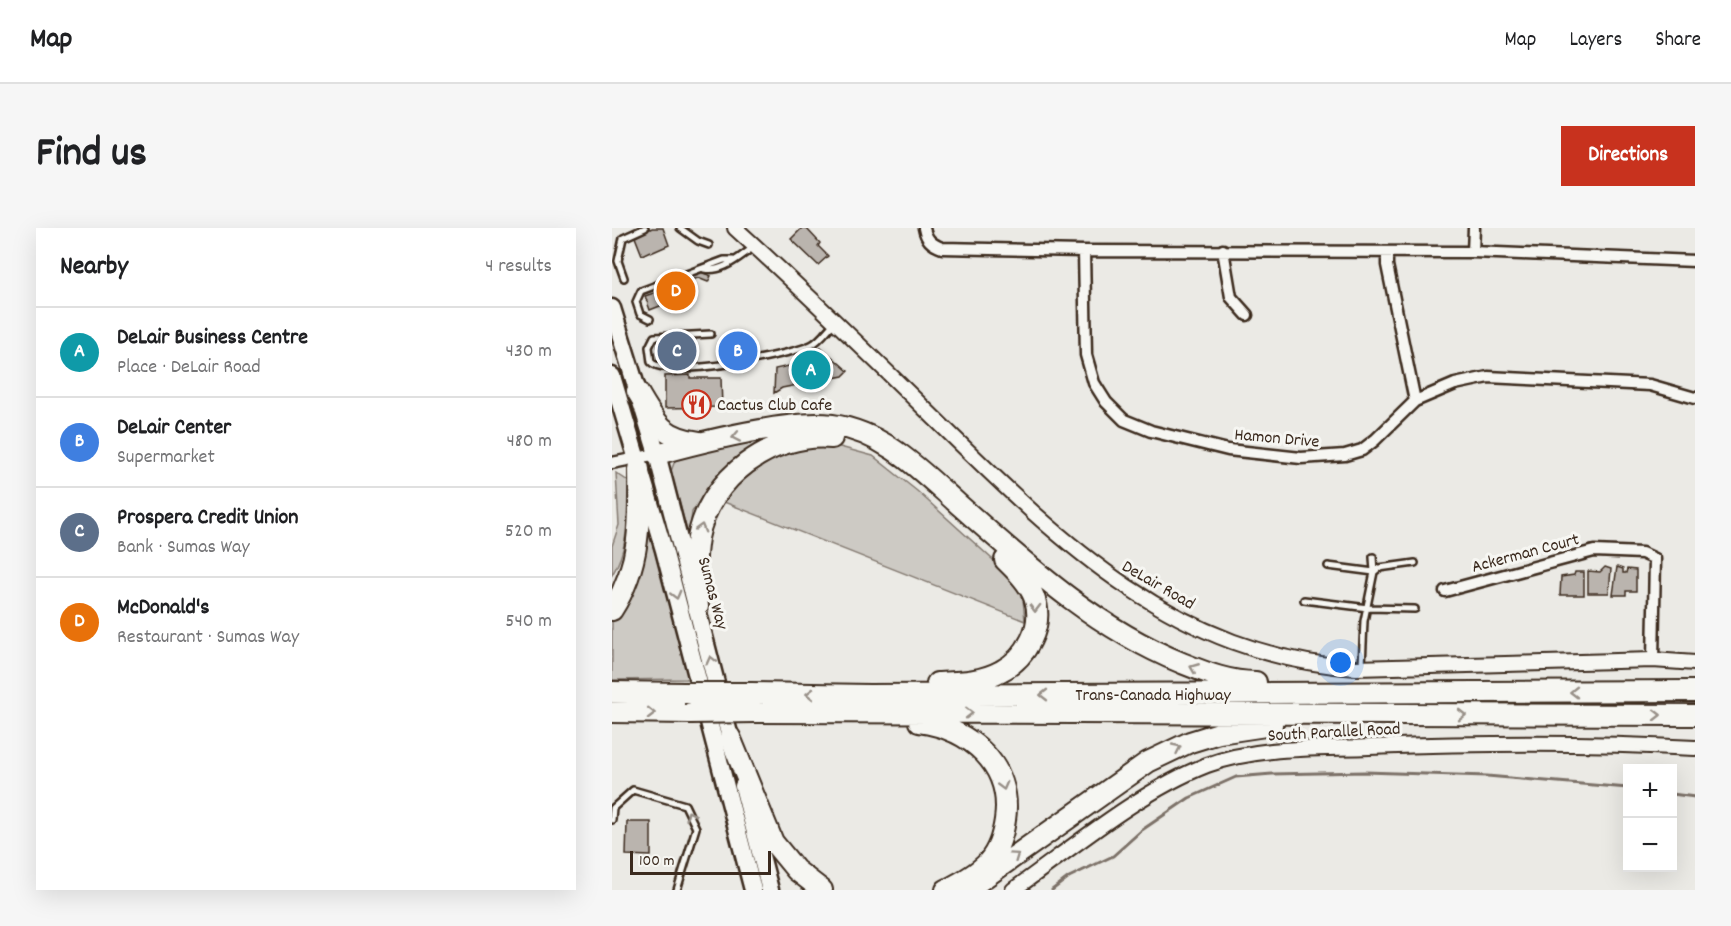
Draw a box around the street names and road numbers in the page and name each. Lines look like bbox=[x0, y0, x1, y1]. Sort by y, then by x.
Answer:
street label: Hamon Drive bbox=[1233, 423, 1320, 456]
street label: Ackerman Court bbox=[1469, 528, 1582, 581]
street label: Sumas Way bbox=[690, 555, 733, 633]
street label: DeLair Road bbox=[1117, 555, 1199, 617]
street label: Trans-Canada Highway bbox=[1075, 684, 1231, 709]
street label: South Parallel Road bbox=[1267, 718, 1401, 749]

